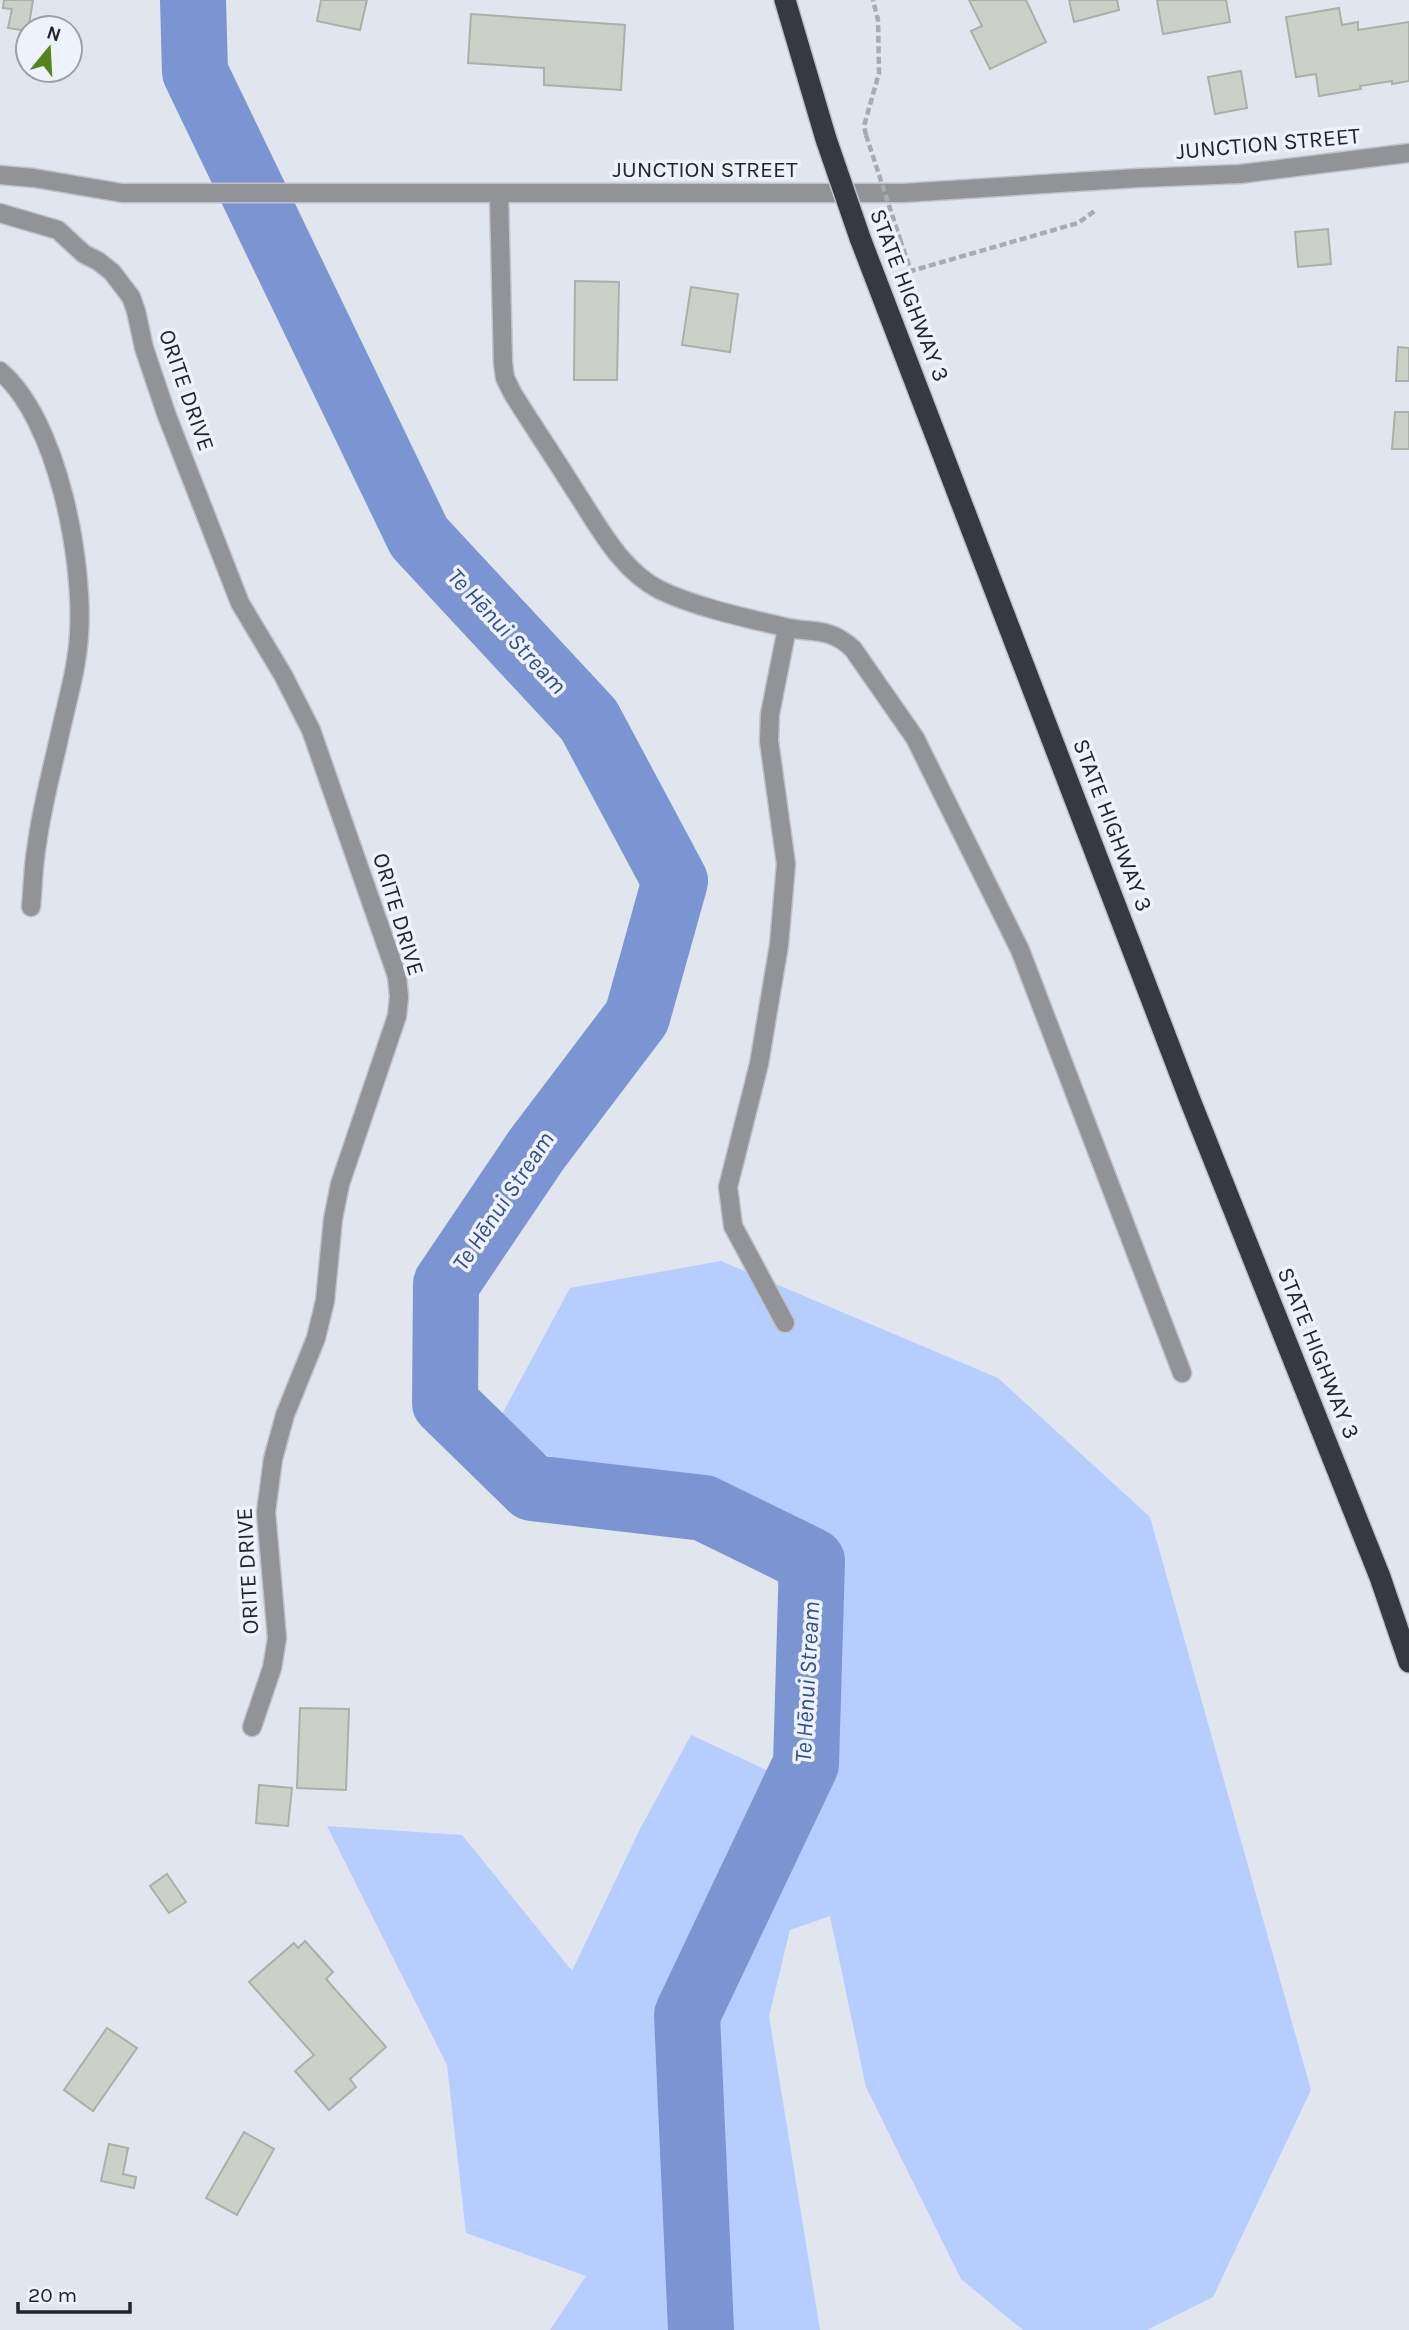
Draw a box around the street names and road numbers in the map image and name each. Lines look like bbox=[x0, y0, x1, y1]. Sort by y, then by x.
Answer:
street label: JUNCTION STREET bbox=[1175, 122, 1362, 165]
street label: JUNCTION STREET bbox=[613, 156, 798, 183]
street label: STATE HIGHWAY 3 bbox=[864, 205, 955, 385]
street label: ORITE DRIVE bbox=[153, 326, 220, 455]
street label: STATE HIGHWAY 3 bbox=[1067, 735, 1158, 915]
street label: ORITE DRIVE bbox=[367, 850, 430, 979]
street label: STATE HIGHWAY 3 bbox=[1272, 1263, 1365, 1443]
street label: ORITE DRIVE bbox=[231, 1507, 264, 1635]

